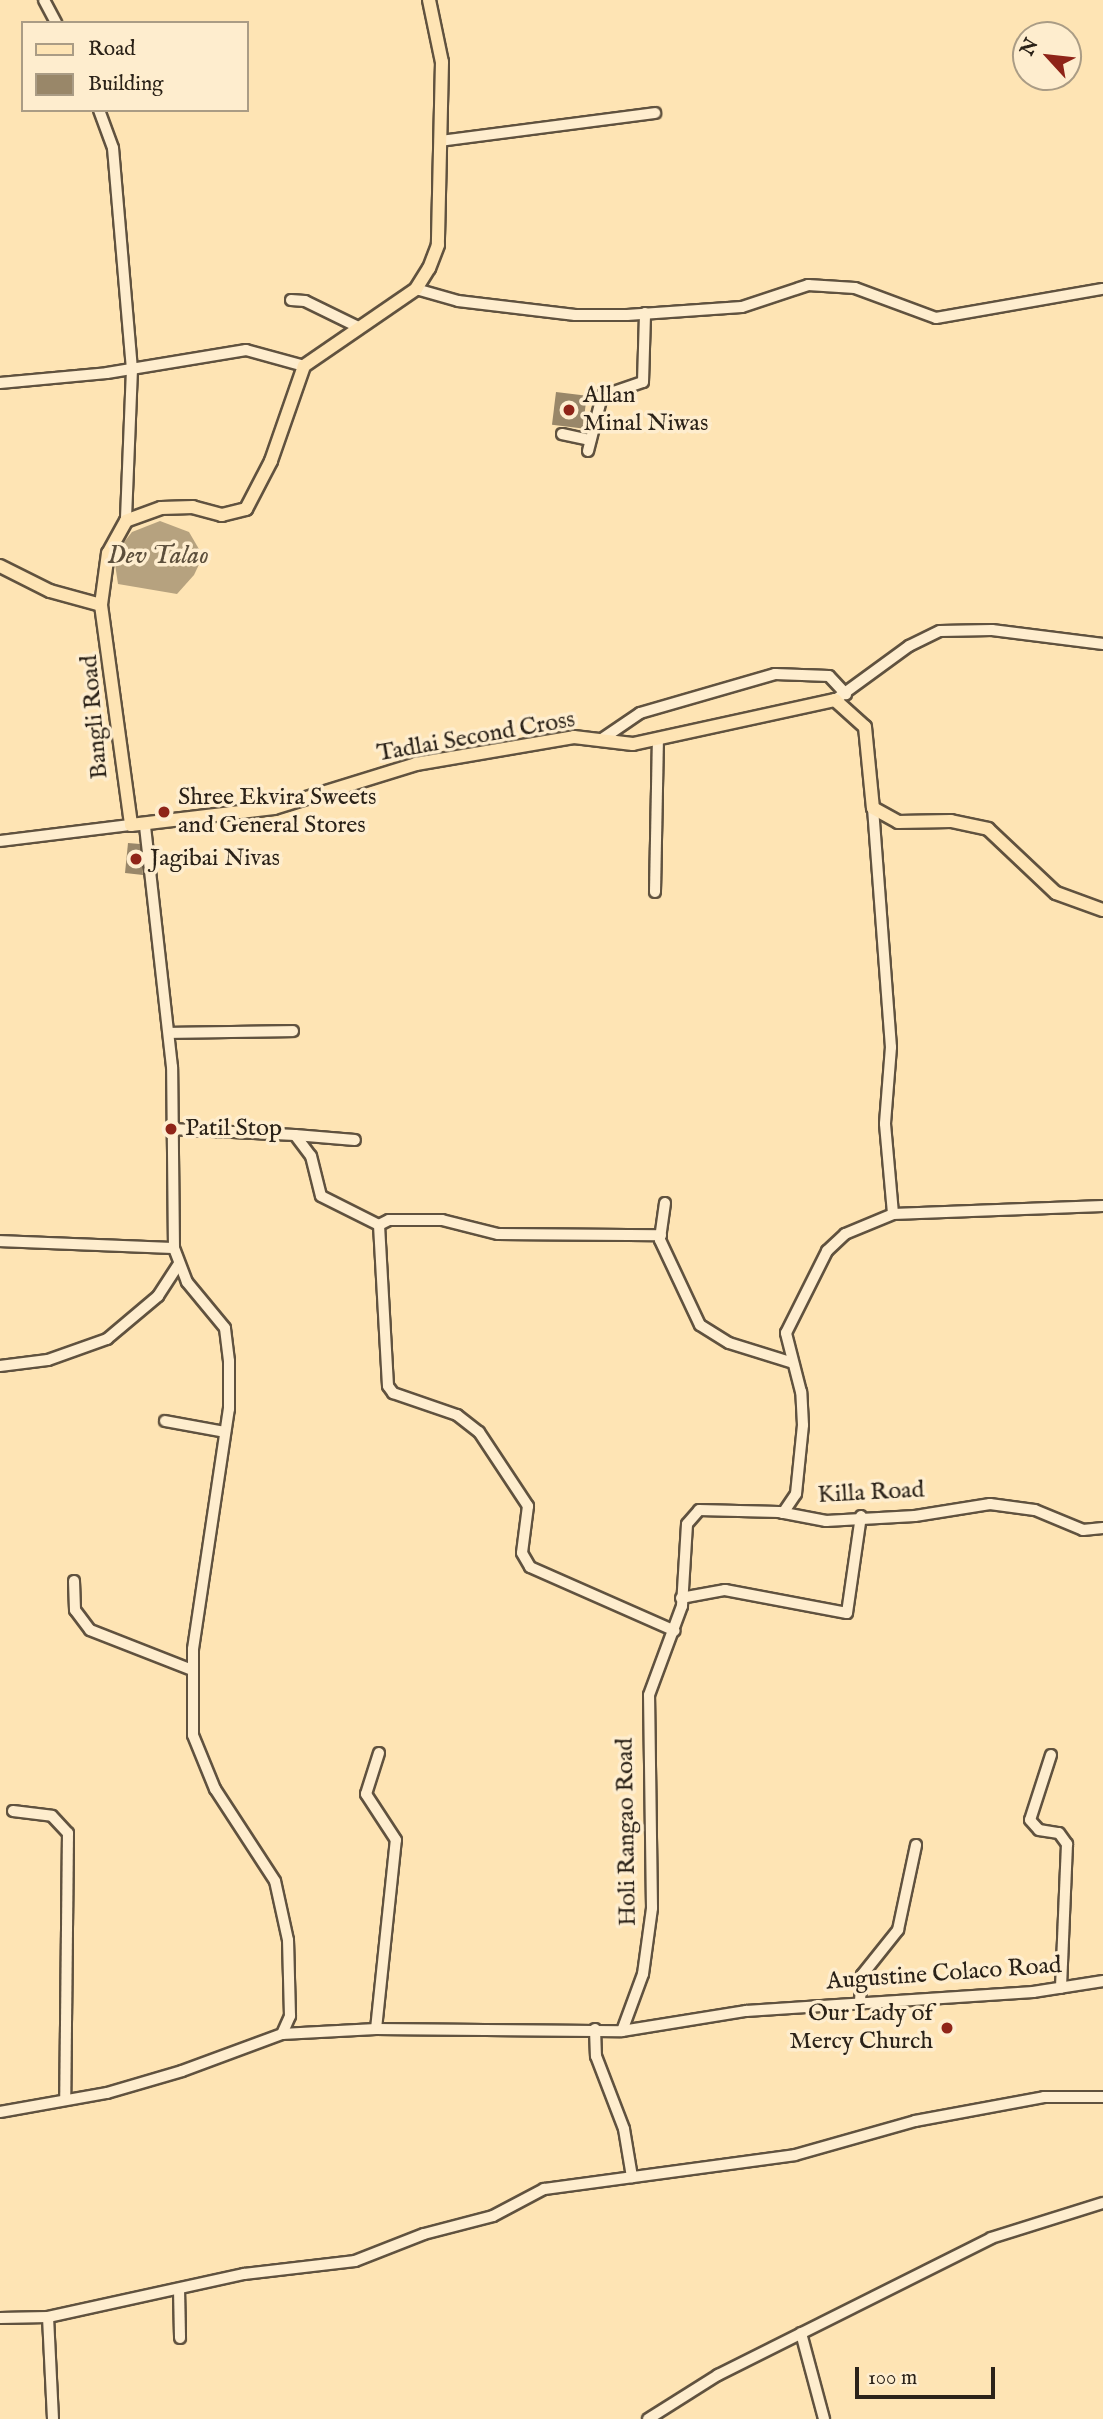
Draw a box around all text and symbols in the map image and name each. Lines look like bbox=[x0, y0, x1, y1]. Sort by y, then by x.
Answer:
legend bbox=[21, 21, 248, 112]
north arrow bbox=[1012, 21, 1082, 91]
text: N bbox=[1016, 35, 1044, 60]
text: Road bbox=[88, 36, 135, 63]
text: Building bbox=[88, 71, 163, 98]
place label: Allan Minal Niwas bbox=[583, 382, 708, 438]
marker: Allan Minal Niwas bbox=[561, 402, 577, 418]
water label: Dev Talao bbox=[107, 540, 209, 572]
street label: Bangli Road bbox=[75, 654, 115, 780]
street label: Tadlai Second Cross bbox=[375, 705, 577, 769]
place label: Shree Ekvira Sweets and General Stores bbox=[178, 784, 376, 840]
marker: Shree Ekvira Sweets and General Stores bbox=[156, 804, 172, 820]
place label: Jagibai Nivas bbox=[150, 845, 280, 873]
marker: Jagibai Nivas bbox=[128, 851, 144, 867]
place label: Patil Stop bbox=[185, 1115, 282, 1143]
marker: Patil Stop bbox=[163, 1121, 179, 1137]
street label: Killa Road bbox=[817, 1476, 925, 1510]
street label: Holi Rangao Road bbox=[611, 1738, 643, 1926]
street label: Augustine Colaco Road bbox=[825, 1951, 1063, 1997]
place label: Our Lady of Mercy Church bbox=[789, 2000, 933, 2056]
marker: Our Lady of Mercy Church bbox=[939, 2020, 955, 2036]
scale bar bbox=[858, 2352, 998, 2396]
text: 100 m bbox=[868, 2365, 917, 2392]

